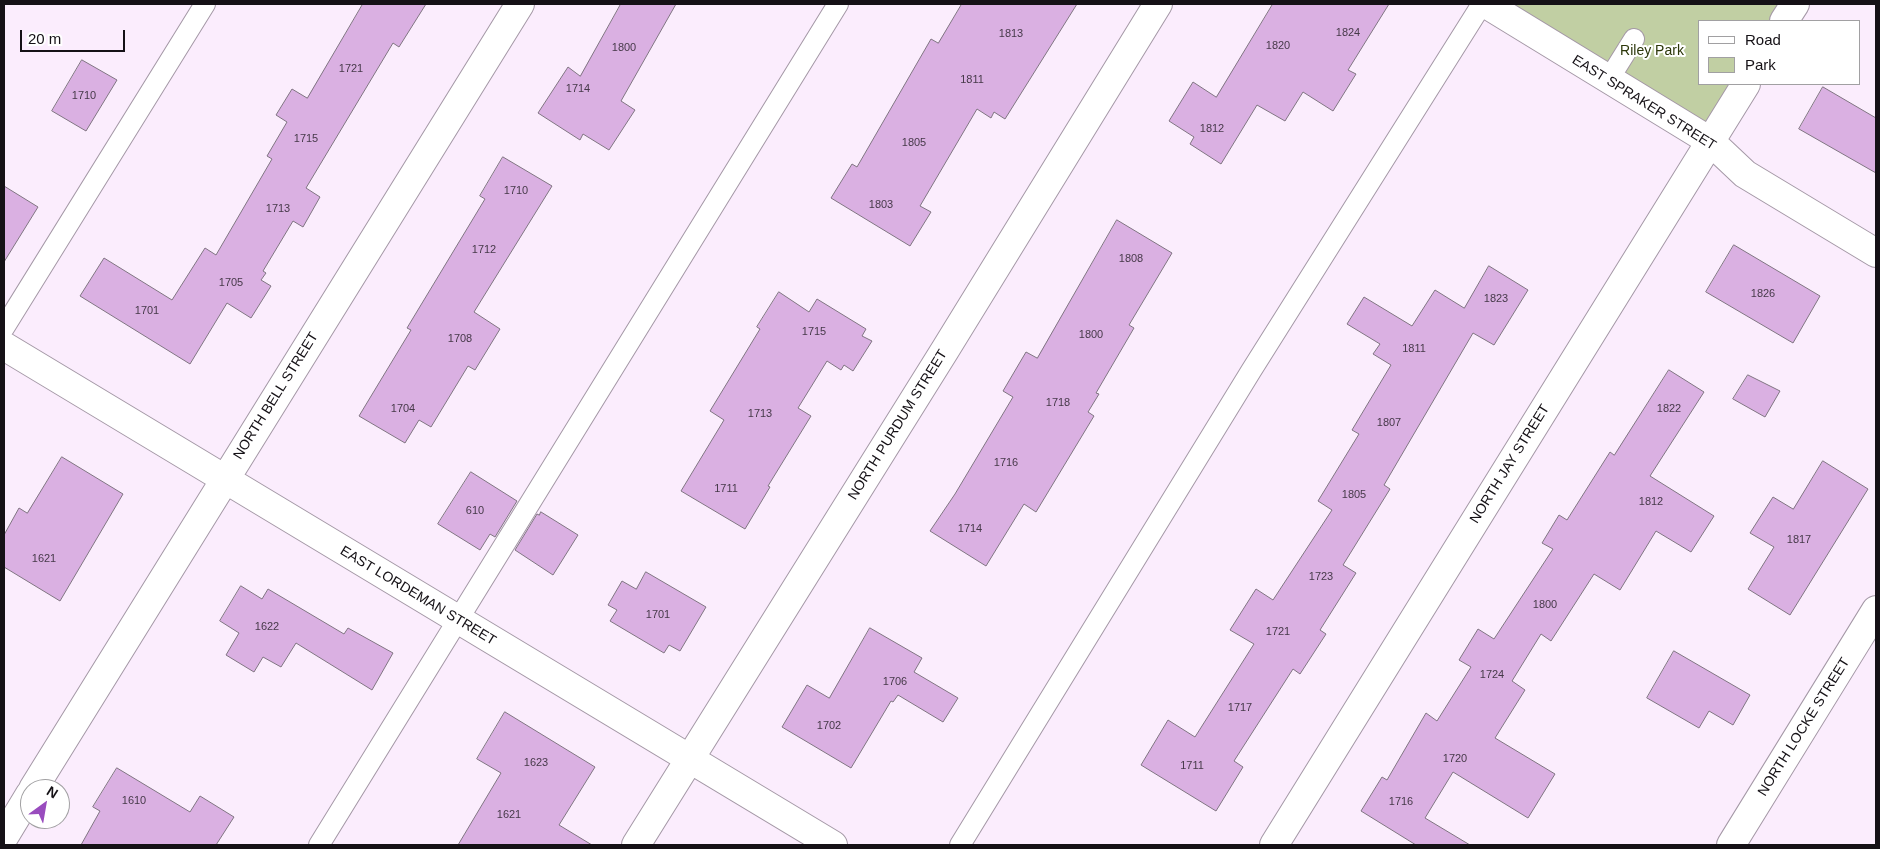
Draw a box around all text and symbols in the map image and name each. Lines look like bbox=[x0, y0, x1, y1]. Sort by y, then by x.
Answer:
scale bar bbox=[22, 20, 128, 52]
legend bbox=[1698, 20, 1860, 85]
house number: 1824 bbox=[1336, 26, 1360, 40]
house number: 1813 bbox=[999, 27, 1023, 41]
text: 20 m bbox=[28, 30, 61, 47]
text: Road bbox=[1745, 31, 1781, 48]
house number: 1820 bbox=[1266, 39, 1290, 53]
house number: 1800 bbox=[612, 41, 636, 55]
park label: Riley Park bbox=[1620, 43, 1684, 59]
street label: EAST SPRAKER STREET bbox=[1569, 52, 1719, 154]
text: Park bbox=[1745, 56, 1776, 73]
house number: 1721 bbox=[339, 62, 363, 76]
house number: 1811 bbox=[960, 73, 984, 87]
house number: 1714 bbox=[566, 82, 590, 96]
house number: 1710 bbox=[72, 89, 96, 103]
house number: 1812 bbox=[1200, 122, 1224, 136]
house number: 1715 bbox=[294, 132, 318, 146]
house number: 1805 bbox=[902, 136, 926, 150]
house number: 1710 bbox=[504, 184, 528, 198]
house number: 1803 bbox=[869, 198, 893, 212]
house number: 1713 bbox=[266, 202, 290, 216]
house number: 1712 bbox=[472, 243, 496, 257]
house number: 1808 bbox=[1119, 252, 1143, 266]
house number: 1705 bbox=[219, 276, 243, 290]
house number: 1826 bbox=[1751, 287, 1775, 301]
house number: 1823 bbox=[1484, 292, 1508, 306]
house number: 1701 bbox=[135, 304, 159, 318]
house number: 1715 bbox=[802, 325, 826, 339]
house number: 1800 bbox=[1079, 328, 1103, 342]
street label: NORTH BELL STREET bbox=[230, 329, 322, 463]
house number: 1708 bbox=[448, 332, 472, 346]
house number: 1811 bbox=[1402, 342, 1426, 356]
street label: NORTH PURDUM STREET bbox=[845, 347, 951, 503]
house number: 1718 bbox=[1046, 396, 1070, 410]
street label: NORTH JAY STREET bbox=[1467, 401, 1553, 527]
house number: 1704 bbox=[391, 402, 415, 416]
house number: 1822 bbox=[1657, 402, 1681, 416]
house number: 1713 bbox=[748, 407, 772, 421]
house number: 1807 bbox=[1377, 416, 1401, 430]
house number: 1716 bbox=[994, 456, 1018, 470]
house number: 1711 bbox=[714, 482, 738, 496]
house number: 1805 bbox=[1342, 488, 1366, 502]
house number: 1812 bbox=[1639, 495, 1663, 509]
house number: 610 bbox=[466, 504, 484, 518]
house number: 1714 bbox=[958, 522, 982, 536]
house number: 1817 bbox=[1787, 533, 1811, 547]
street label: EAST LORDEMAN STREET bbox=[337, 543, 499, 649]
house number: 1621 bbox=[32, 552, 56, 566]
house number: 1723 bbox=[1309, 570, 1333, 584]
house number: 1800 bbox=[1533, 598, 1557, 612]
house number: 1701 bbox=[646, 608, 670, 622]
house number: 1622 bbox=[255, 620, 279, 634]
house number: 1721 bbox=[1266, 625, 1290, 639]
street label: NORTH LOCKE STREET bbox=[1754, 655, 1854, 799]
house number: 1724 bbox=[1480, 668, 1504, 682]
house number: 1706 bbox=[883, 675, 907, 689]
house number: 1717 bbox=[1228, 701, 1252, 715]
house number: 1702 bbox=[817, 719, 841, 733]
house number: 1720 bbox=[1443, 752, 1467, 766]
house number: 1623 bbox=[524, 756, 548, 770]
house number: 1711 bbox=[1180, 759, 1204, 773]
north arrow bbox=[20, 779, 70, 829]
text: N bbox=[44, 783, 61, 802]
house number: 1610 bbox=[122, 794, 146, 808]
house number: 1716 bbox=[1389, 795, 1413, 809]
house number: 1621 bbox=[497, 808, 521, 822]

